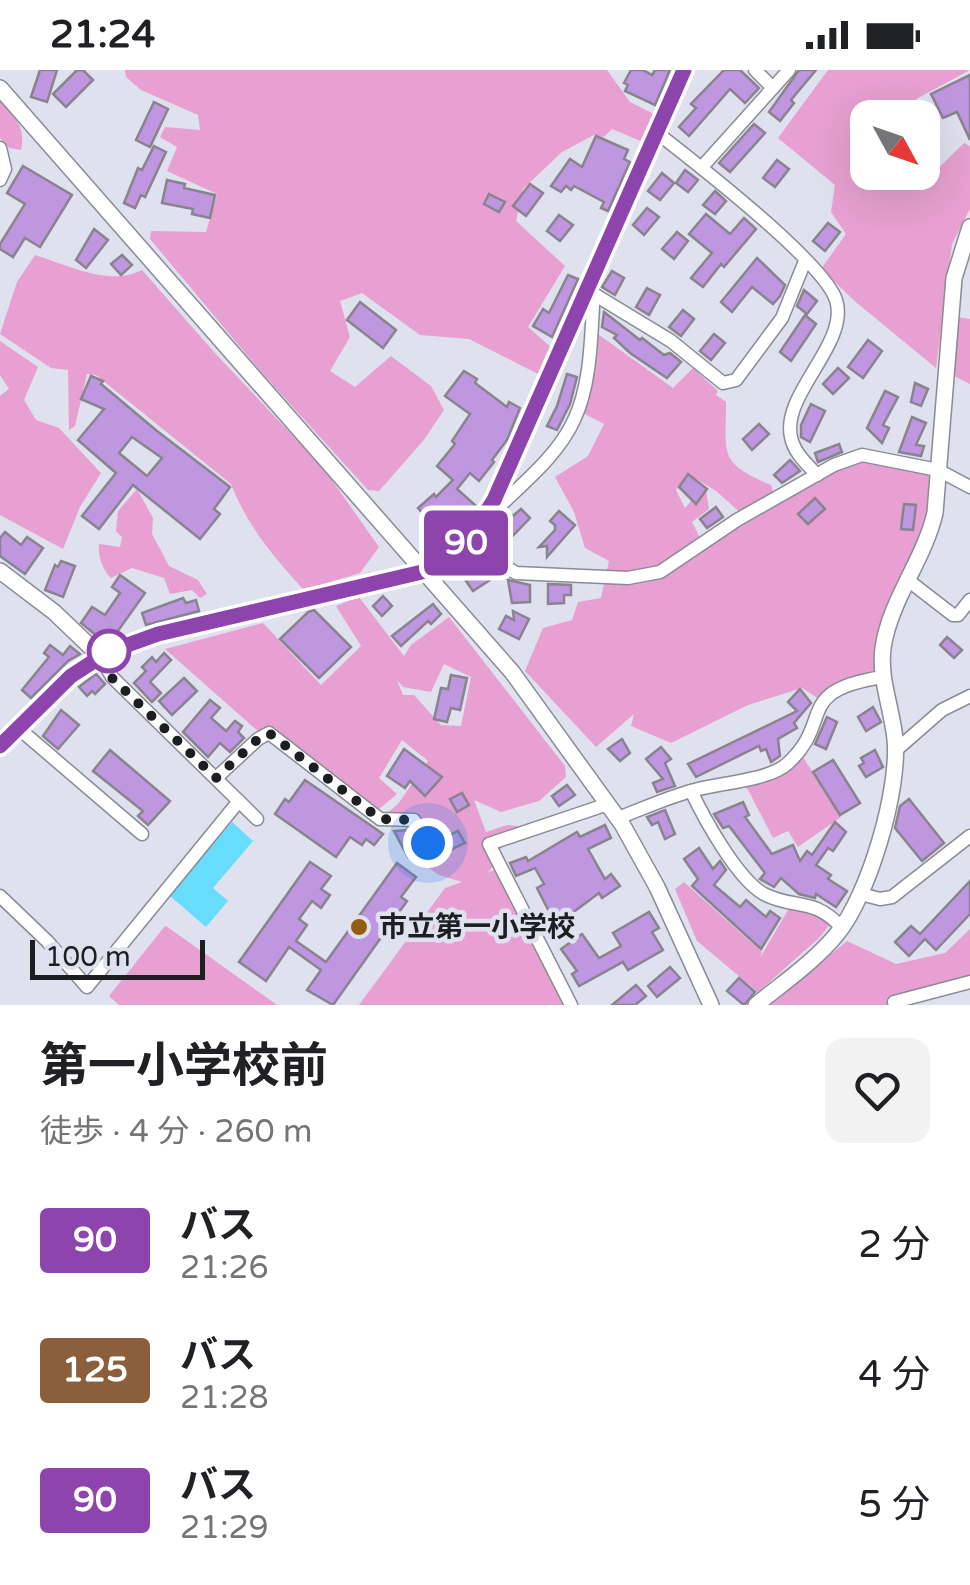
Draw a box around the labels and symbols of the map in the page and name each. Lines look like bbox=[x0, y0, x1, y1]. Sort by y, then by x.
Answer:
north arrow bbox=[850, 100, 940, 190]
line badge: 90 bbox=[421, 510, 511, 576]
unlabelled marker bbox=[88, 630, 130, 672]
your location bbox=[403, 818, 453, 868]
place label: 市立第一小学校 bbox=[379, 910, 575, 944]
marker: 市立第一小学校 bbox=[348, 916, 370, 938]
scale bar bbox=[30, 935, 205, 980]

